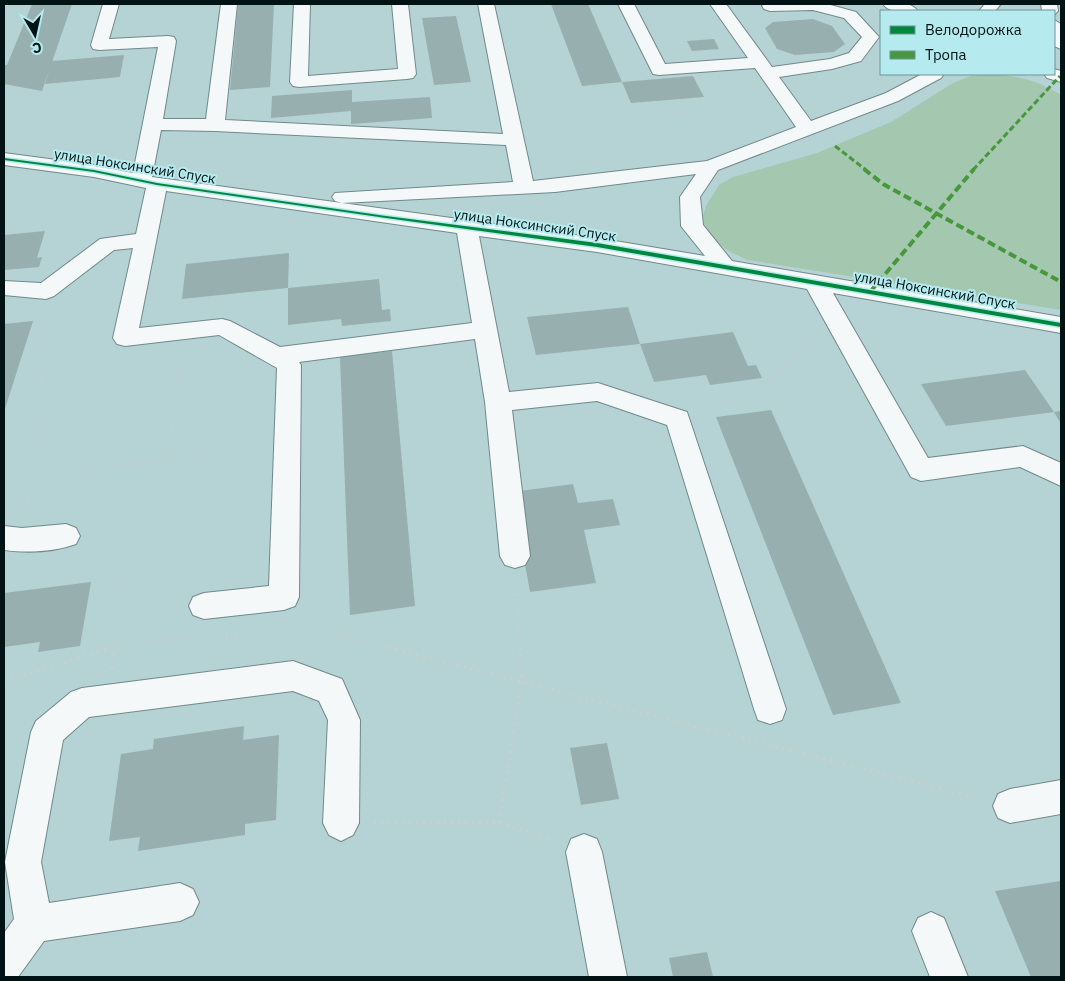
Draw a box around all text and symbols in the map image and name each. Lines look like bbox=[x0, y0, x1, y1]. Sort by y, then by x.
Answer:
north arrow bbox=[10, 10, 60, 60]
legend bbox=[880, 10, 1055, 75]
text: Велодорожка bbox=[925, 20, 1022, 39]
text: С bbox=[31, 38, 43, 57]
text: Тропа bbox=[925, 45, 967, 64]
street label: улица Ноксинский Спуск bbox=[53, 144, 217, 188]
street label: улица Ноксинский Спуск bbox=[453, 205, 618, 245]
street label: улица Ноксинский Спуск bbox=[853, 267, 1017, 313]

